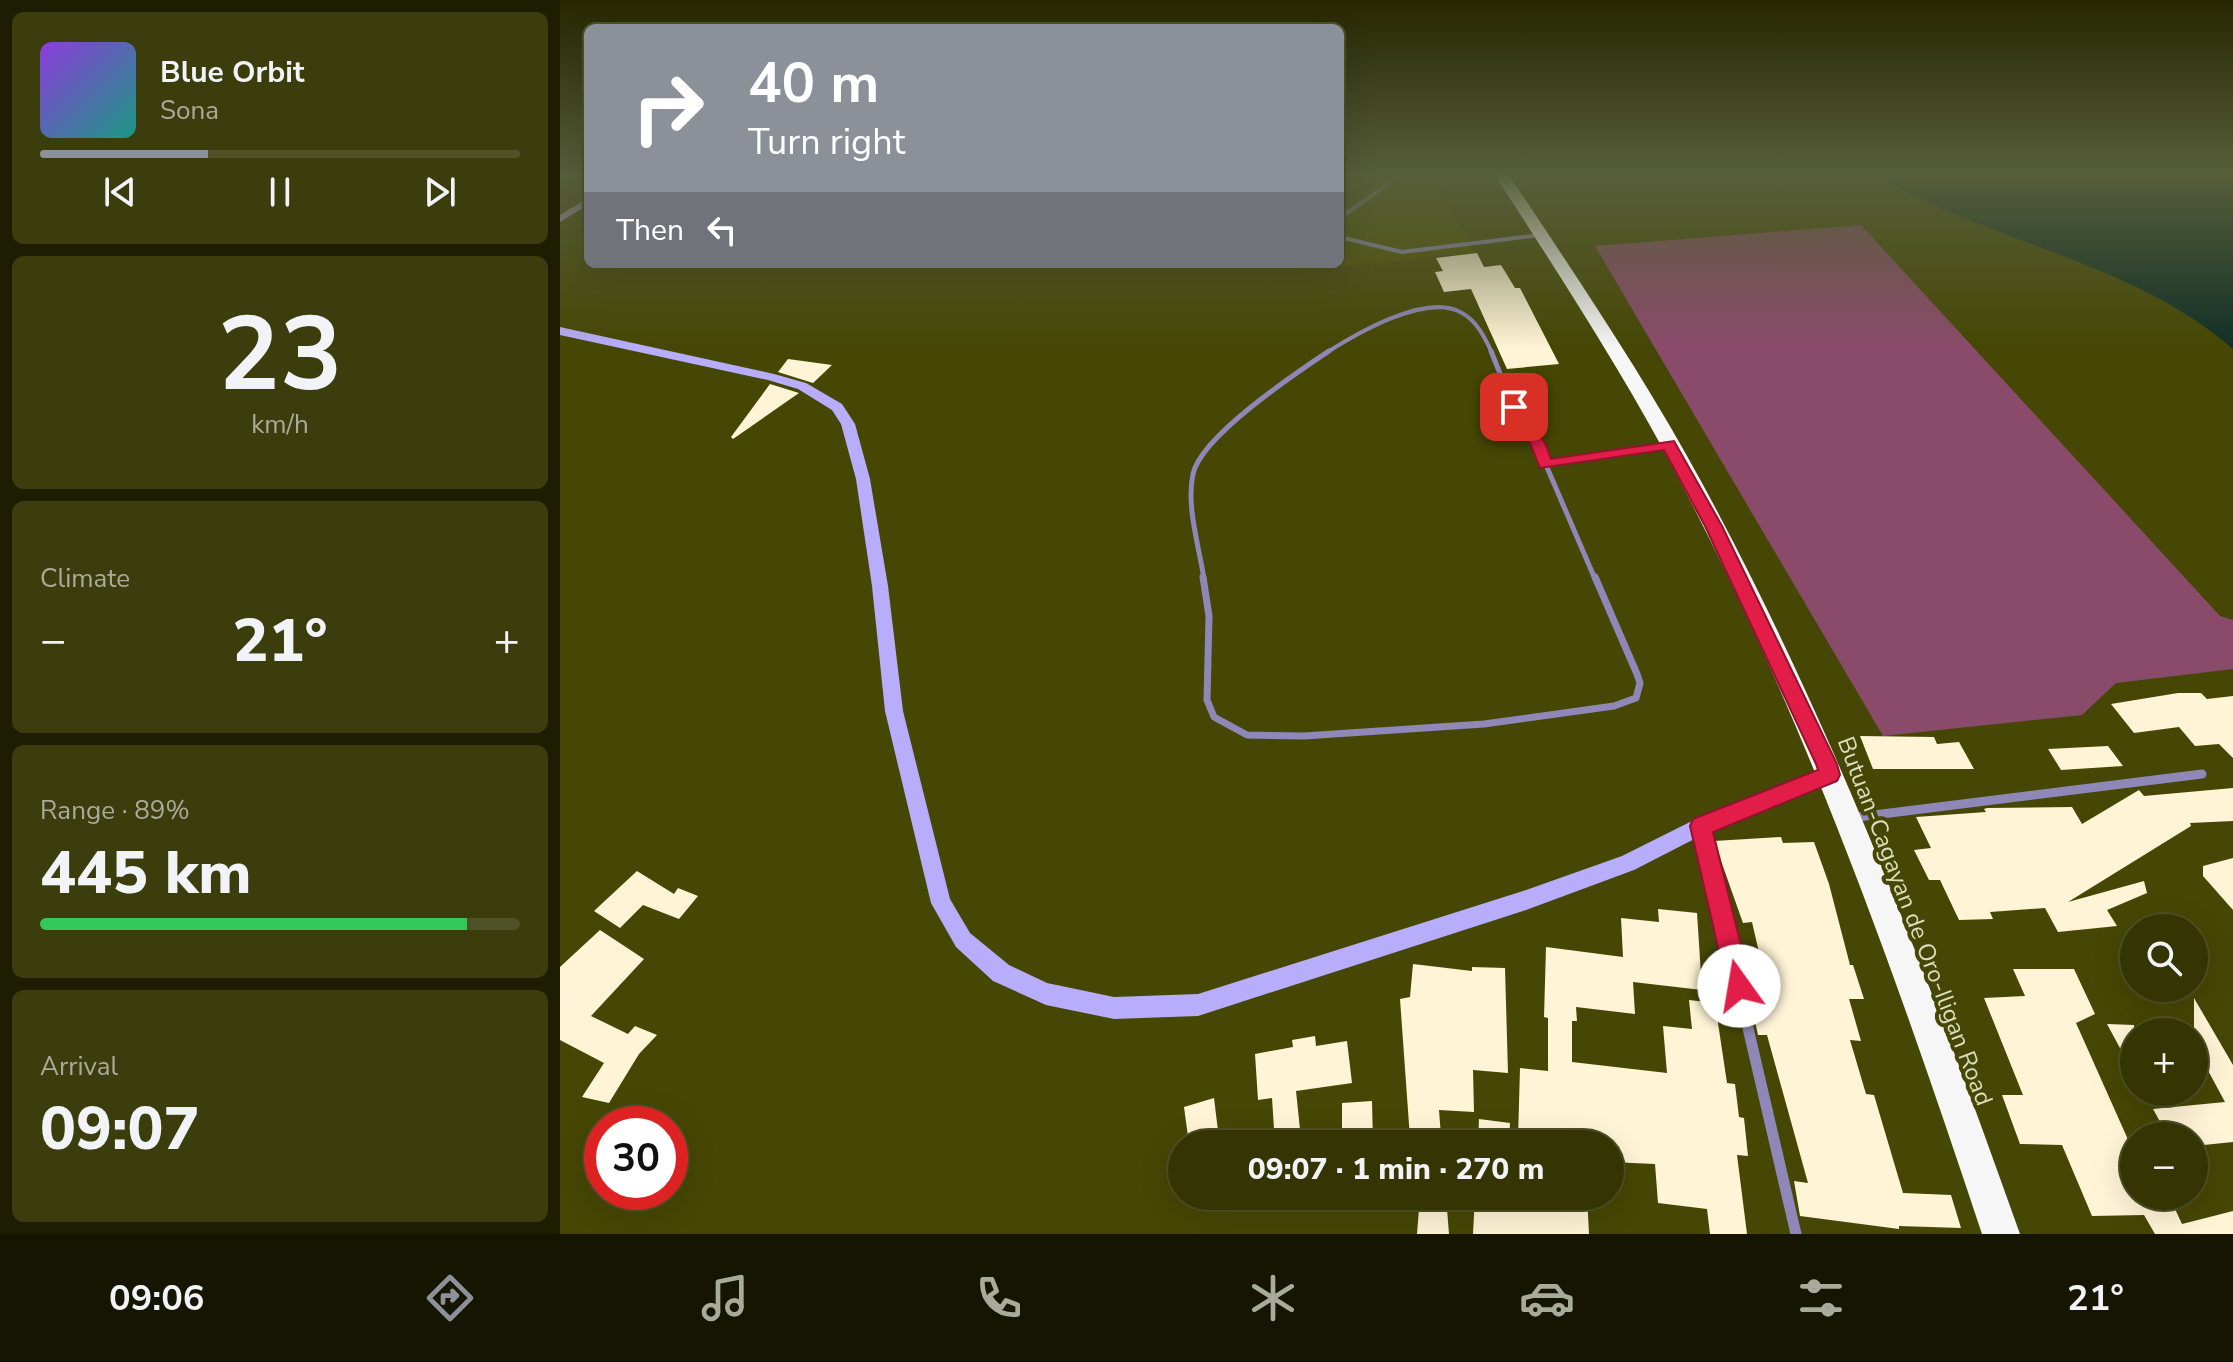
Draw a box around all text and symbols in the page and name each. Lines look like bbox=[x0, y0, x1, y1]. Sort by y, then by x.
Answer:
text: 40 m bbox=[748, 45, 879, 122]
text: Blue Orbit bbox=[160, 52, 304, 93]
icon: right bbox=[616, 56, 720, 160]
text: Sona bbox=[160, 93, 219, 128]
text: Turn right bbox=[748, 118, 905, 167]
icon: previous bbox=[98, 170, 142, 214]
icon: pause bbox=[258, 170, 302, 214]
icon: next bbox=[418, 170, 462, 214]
icon: left bbox=[700, 208, 744, 252]
text: Then bbox=[616, 210, 684, 251]
text: 23 bbox=[218, 284, 342, 426]
pin bbox=[1480, 373, 1548, 441]
icon: arrive bbox=[1492, 385, 1536, 429]
text: km/h bbox=[251, 407, 309, 442]
text: Climate bbox=[40, 561, 130, 596]
text: 21° bbox=[232, 600, 328, 682]
text: − bbox=[40, 611, 66, 671]
text: + bbox=[494, 611, 520, 671]
street label: Butuan-Cagayan de Oro-Iligan Road bbox=[1830, 732, 2000, 1110]
text: Range · 89% bbox=[40, 793, 190, 828]
text: 445 km bbox=[40, 832, 252, 914]
map controls bbox=[2120, 914, 2208, 1210]
button: search bbox=[2120, 914, 2208, 1002]
position arrow bbox=[1697, 944, 1781, 1028]
button: + bbox=[2120, 1018, 2208, 1106]
text: Arrival bbox=[40, 1049, 118, 1084]
text: 09:07 bbox=[40, 1088, 200, 1170]
speed limit sign: 30 bbox=[584, 1106, 688, 1210]
button: − bbox=[2120, 1122, 2208, 1210]
text: 09:07 · 1 min · 270 m bbox=[1248, 1149, 1544, 1190]
icon: directions bbox=[422, 1270, 478, 1326]
icon: music bbox=[697, 1270, 753, 1326]
icon: phone bbox=[971, 1270, 1027, 1326]
icon: climate bbox=[1245, 1270, 1301, 1326]
icon: car bbox=[1519, 1270, 1575, 1326]
icon: filters bbox=[1793, 1270, 1849, 1326]
text: 09:06 bbox=[109, 1274, 204, 1323]
text: 21° bbox=[2067, 1274, 2124, 1323]

